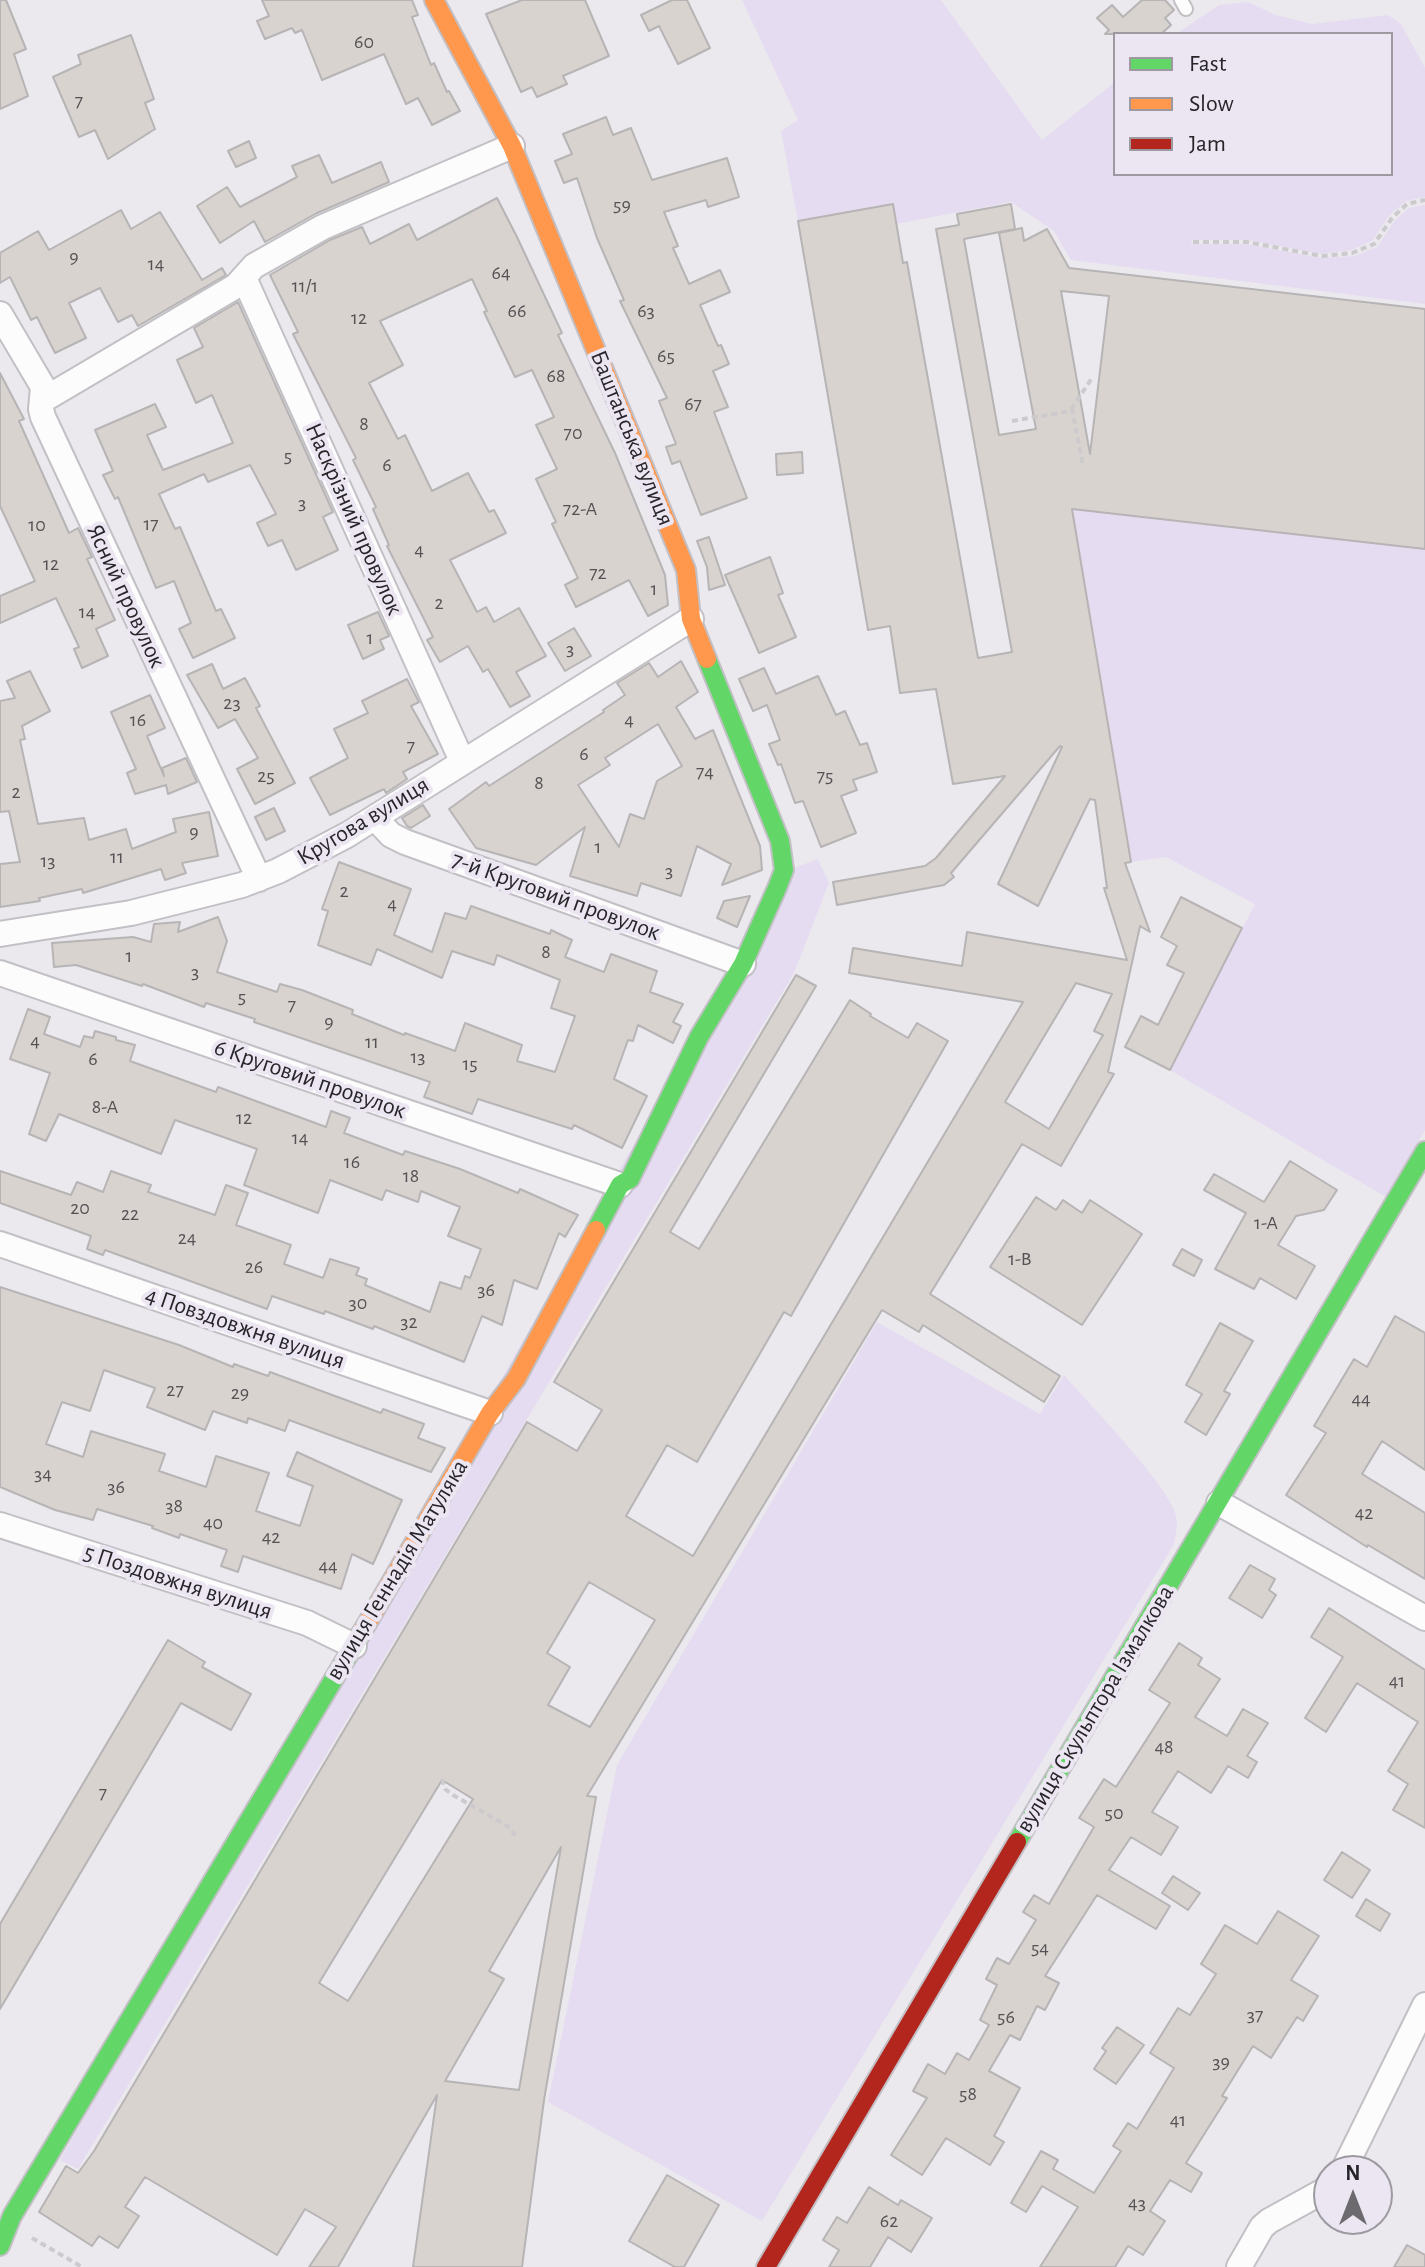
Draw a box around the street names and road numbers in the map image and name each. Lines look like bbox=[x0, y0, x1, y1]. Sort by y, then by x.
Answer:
street label: Баштанська вулиця bbox=[584, 346, 680, 530]
street label: Наскрізний провулок bbox=[299, 418, 409, 620]
street label: Ясний провулок bbox=[80, 520, 172, 672]
street label: Кругова вулиця bbox=[292, 770, 434, 872]
street label: 7-й Круговий провулок bbox=[448, 845, 664, 947]
street label: 6 Круговий провулок bbox=[210, 1033, 410, 1125]
street label: 4 Повздовжня вулиця bbox=[141, 1280, 349, 1376]
street label: вулиця Геннадія Матуляка bbox=[320, 1455, 474, 1685]
street label: 5 Поздовжня вулиця bbox=[80, 1538, 276, 1626]
street label: вулиця Скульптора Ізмалкова bbox=[1010, 1580, 1180, 1838]

